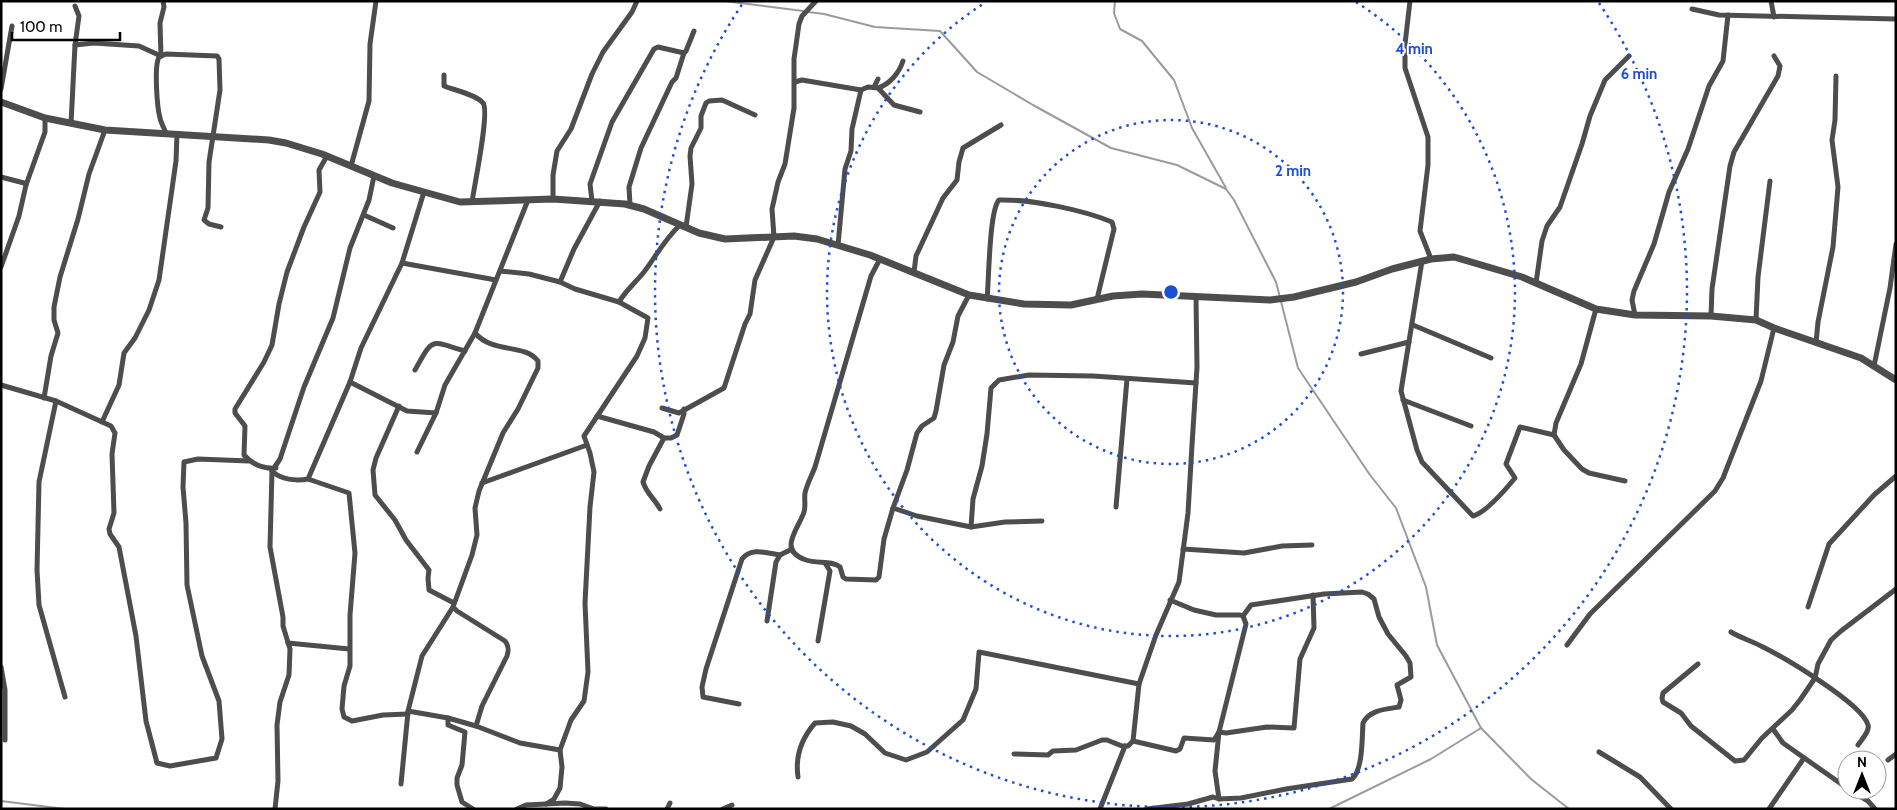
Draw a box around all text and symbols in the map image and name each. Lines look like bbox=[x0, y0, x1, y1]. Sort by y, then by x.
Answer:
scale bar bbox=[12, 10, 120, 42]
text: 100 m bbox=[20, 18, 62, 36]
text: 4 min bbox=[1395, 40, 1433, 58]
text: 6 min bbox=[1621, 65, 1657, 83]
text: 2 min bbox=[1275, 162, 1311, 180]
centre of rings bbox=[1162, 283, 1180, 301]
north arrow bbox=[1837, 750, 1887, 800]
text: N bbox=[1857, 753, 1867, 771]

